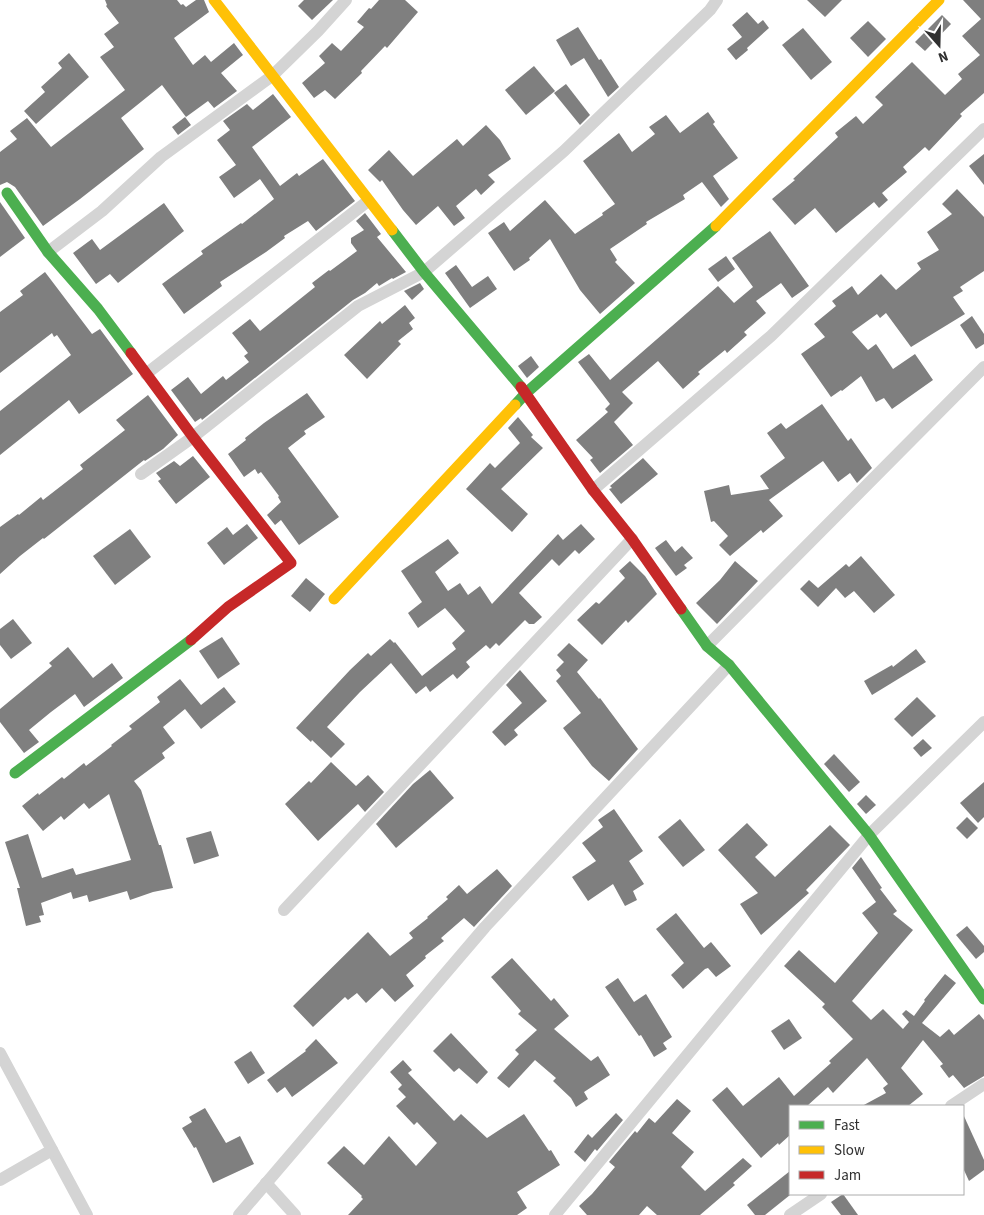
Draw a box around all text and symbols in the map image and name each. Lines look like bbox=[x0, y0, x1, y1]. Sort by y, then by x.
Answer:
north arrow bbox=[914, 20, 964, 70]
text: N bbox=[935, 45, 951, 67]
legend bbox=[789, 1105, 964, 1195]
text: Fast bbox=[834, 1115, 860, 1136]
text: Slow bbox=[834, 1140, 865, 1161]
text: Jam bbox=[834, 1165, 861, 1186]

